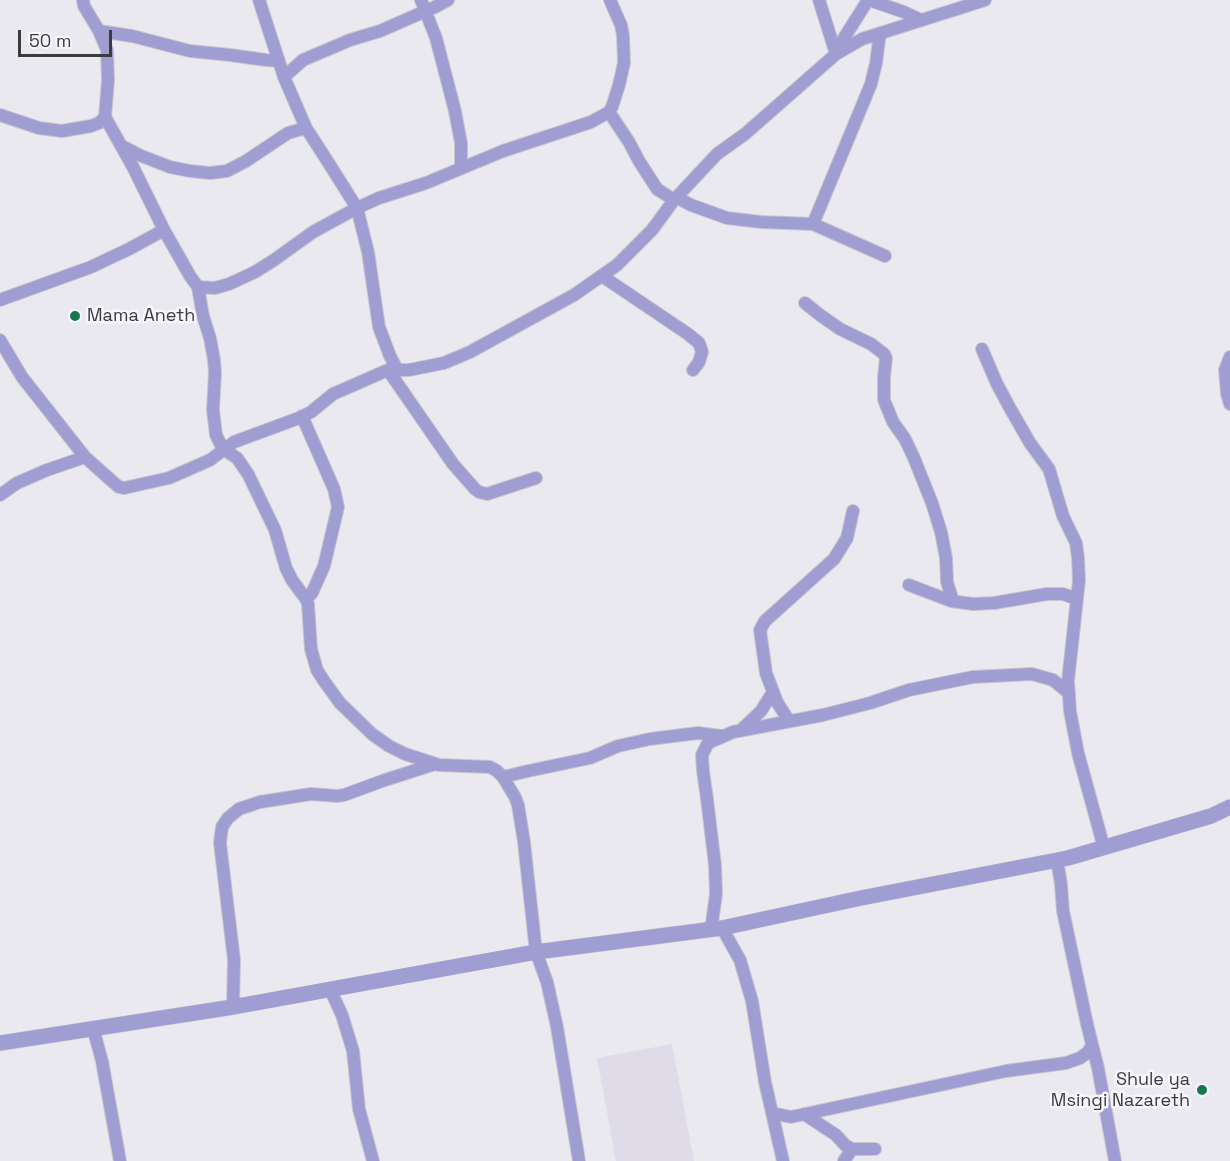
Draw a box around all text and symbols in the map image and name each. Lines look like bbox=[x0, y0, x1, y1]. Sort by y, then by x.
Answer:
scale bar bbox=[21, 18, 116, 56]
text: 50 m bbox=[29, 29, 71, 52]
place label: Mama Aneth bbox=[87, 305, 195, 327]
marker: Mama Aneth bbox=[68, 309, 82, 323]
place label: Shule ya Msingi Nazareth bbox=[1051, 1069, 1190, 1112]
marker: Shule ya Msingi Nazareth bbox=[1195, 1083, 1209, 1097]

